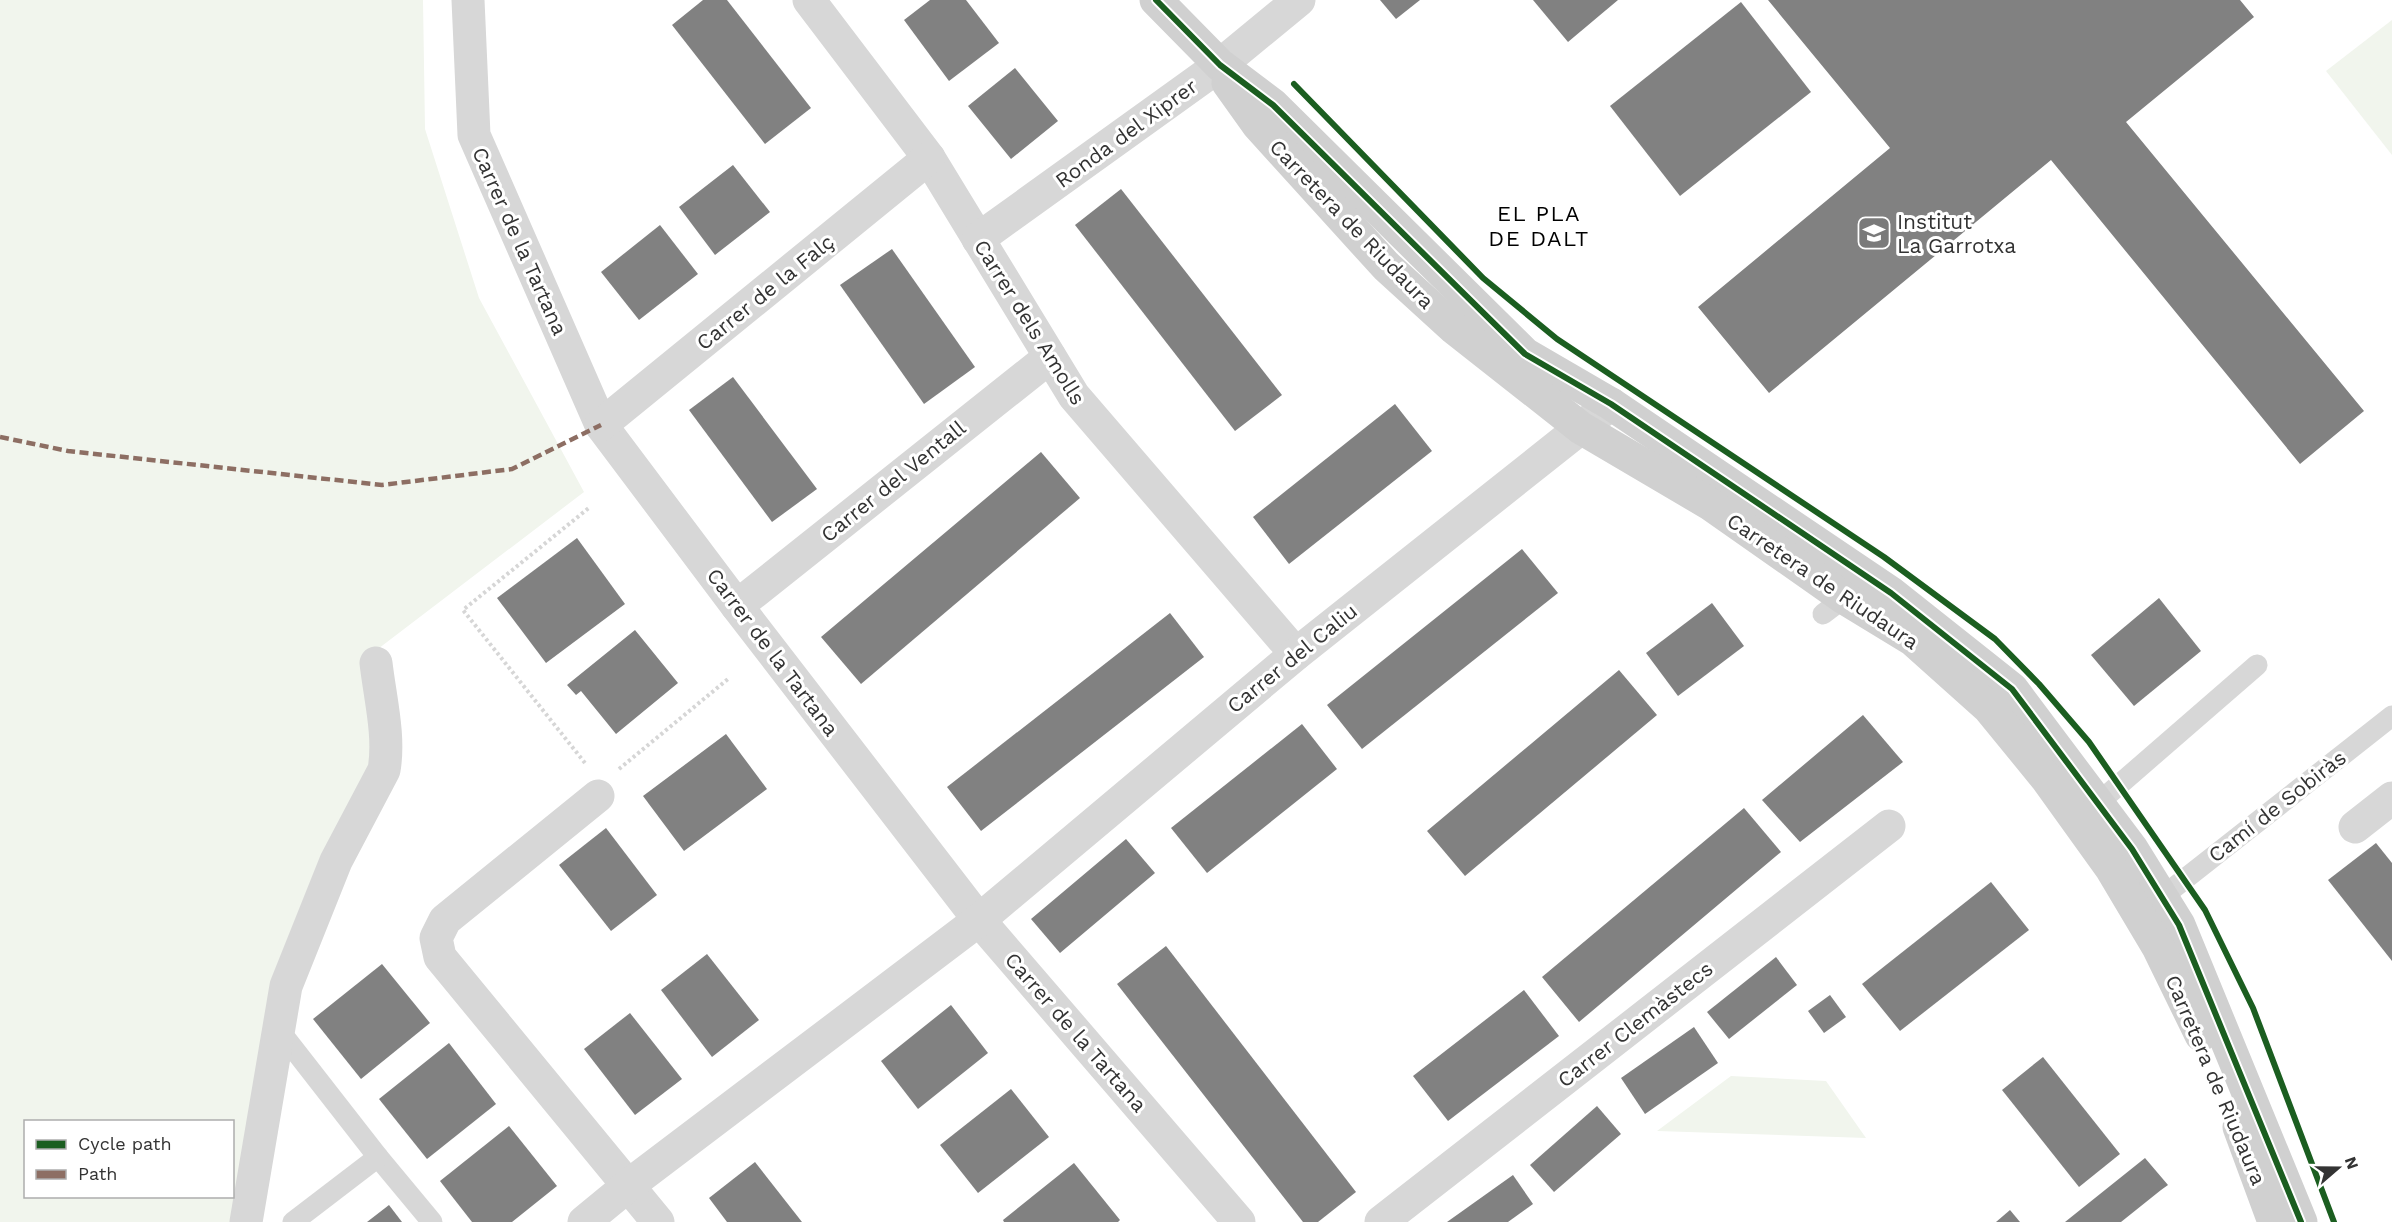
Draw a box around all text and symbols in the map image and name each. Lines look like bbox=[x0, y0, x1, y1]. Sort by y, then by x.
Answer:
street label: Ronda del Xiprer bbox=[1050, 73, 1202, 193]
street label: Carretera de Riudaura bbox=[1265, 134, 1439, 314]
street label: Carrer de la Tartana bbox=[467, 143, 573, 339]
district label: EL PLA DE DALT bbox=[1488, 201, 1590, 251]
place label: Institut La Garrotxa bbox=[1897, 209, 2016, 258]
school or university icon: Institut La Garrotxa bbox=[1856, 215, 1892, 251]
street label: Carrer de la Falç bbox=[691, 229, 839, 355]
street label: Carrer dels Amolls bbox=[969, 235, 1091, 409]
street label: Carrer del Ventall bbox=[816, 415, 971, 547]
street label: Carretera de Riudaura bbox=[1722, 508, 1924, 655]
street label: Carrer de la Tartana bbox=[702, 563, 844, 741]
street label: Carrer del Caliu bbox=[1222, 598, 1362, 718]
street label: Camí de Sobiràs bbox=[2203, 745, 2351, 867]
street label: Carrer de la Tartana bbox=[1000, 947, 1152, 1117]
street label: Carrer Clemàstecs bbox=[1552, 956, 1718, 1092]
street label: Carretera de Riudaura bbox=[2160, 971, 2272, 1189]
legend bbox=[24, 1120, 234, 1198]
text: Cycle path bbox=[78, 1133, 172, 1154]
north arrow bbox=[2308, 1138, 2368, 1198]
text: N bbox=[2341, 1154, 2363, 1172]
text: Path bbox=[78, 1163, 118, 1184]

